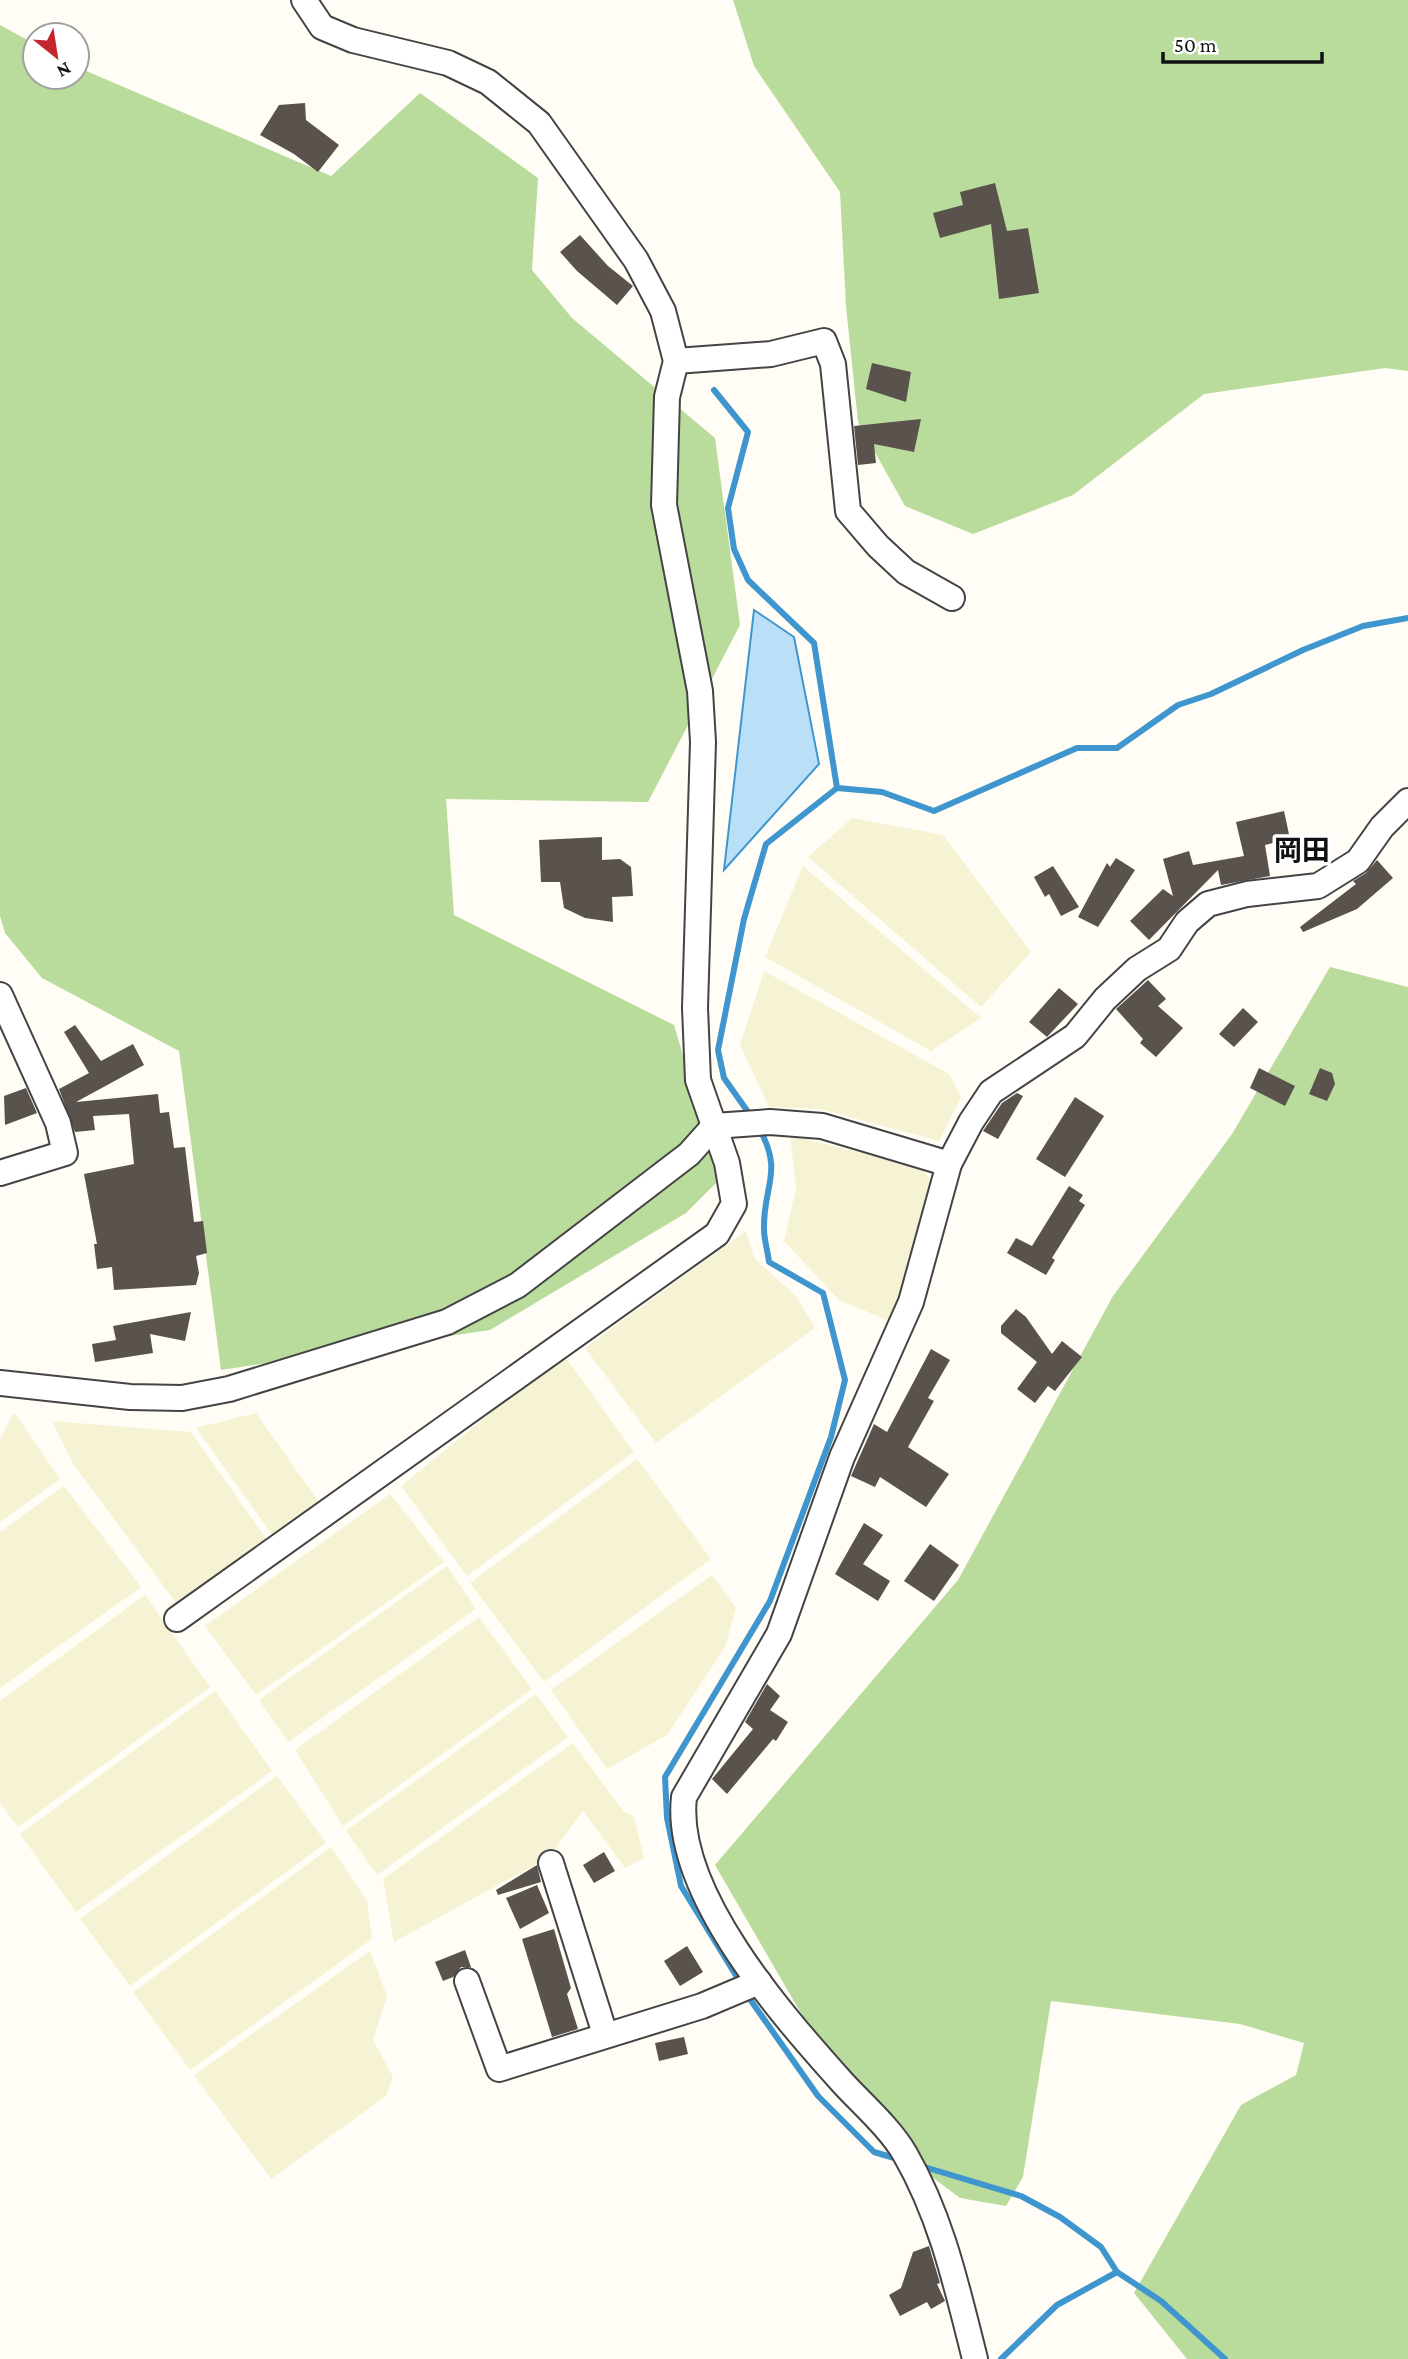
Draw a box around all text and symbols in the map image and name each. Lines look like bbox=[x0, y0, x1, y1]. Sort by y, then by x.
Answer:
north arrow bbox=[21, 21, 91, 91]
scale bar bbox=[1163, 21, 1322, 65]
text: 50 m bbox=[1174, 33, 1217, 57]
text: N bbox=[53, 58, 75, 83]
district label: 岡田 bbox=[1274, 835, 1330, 866]

